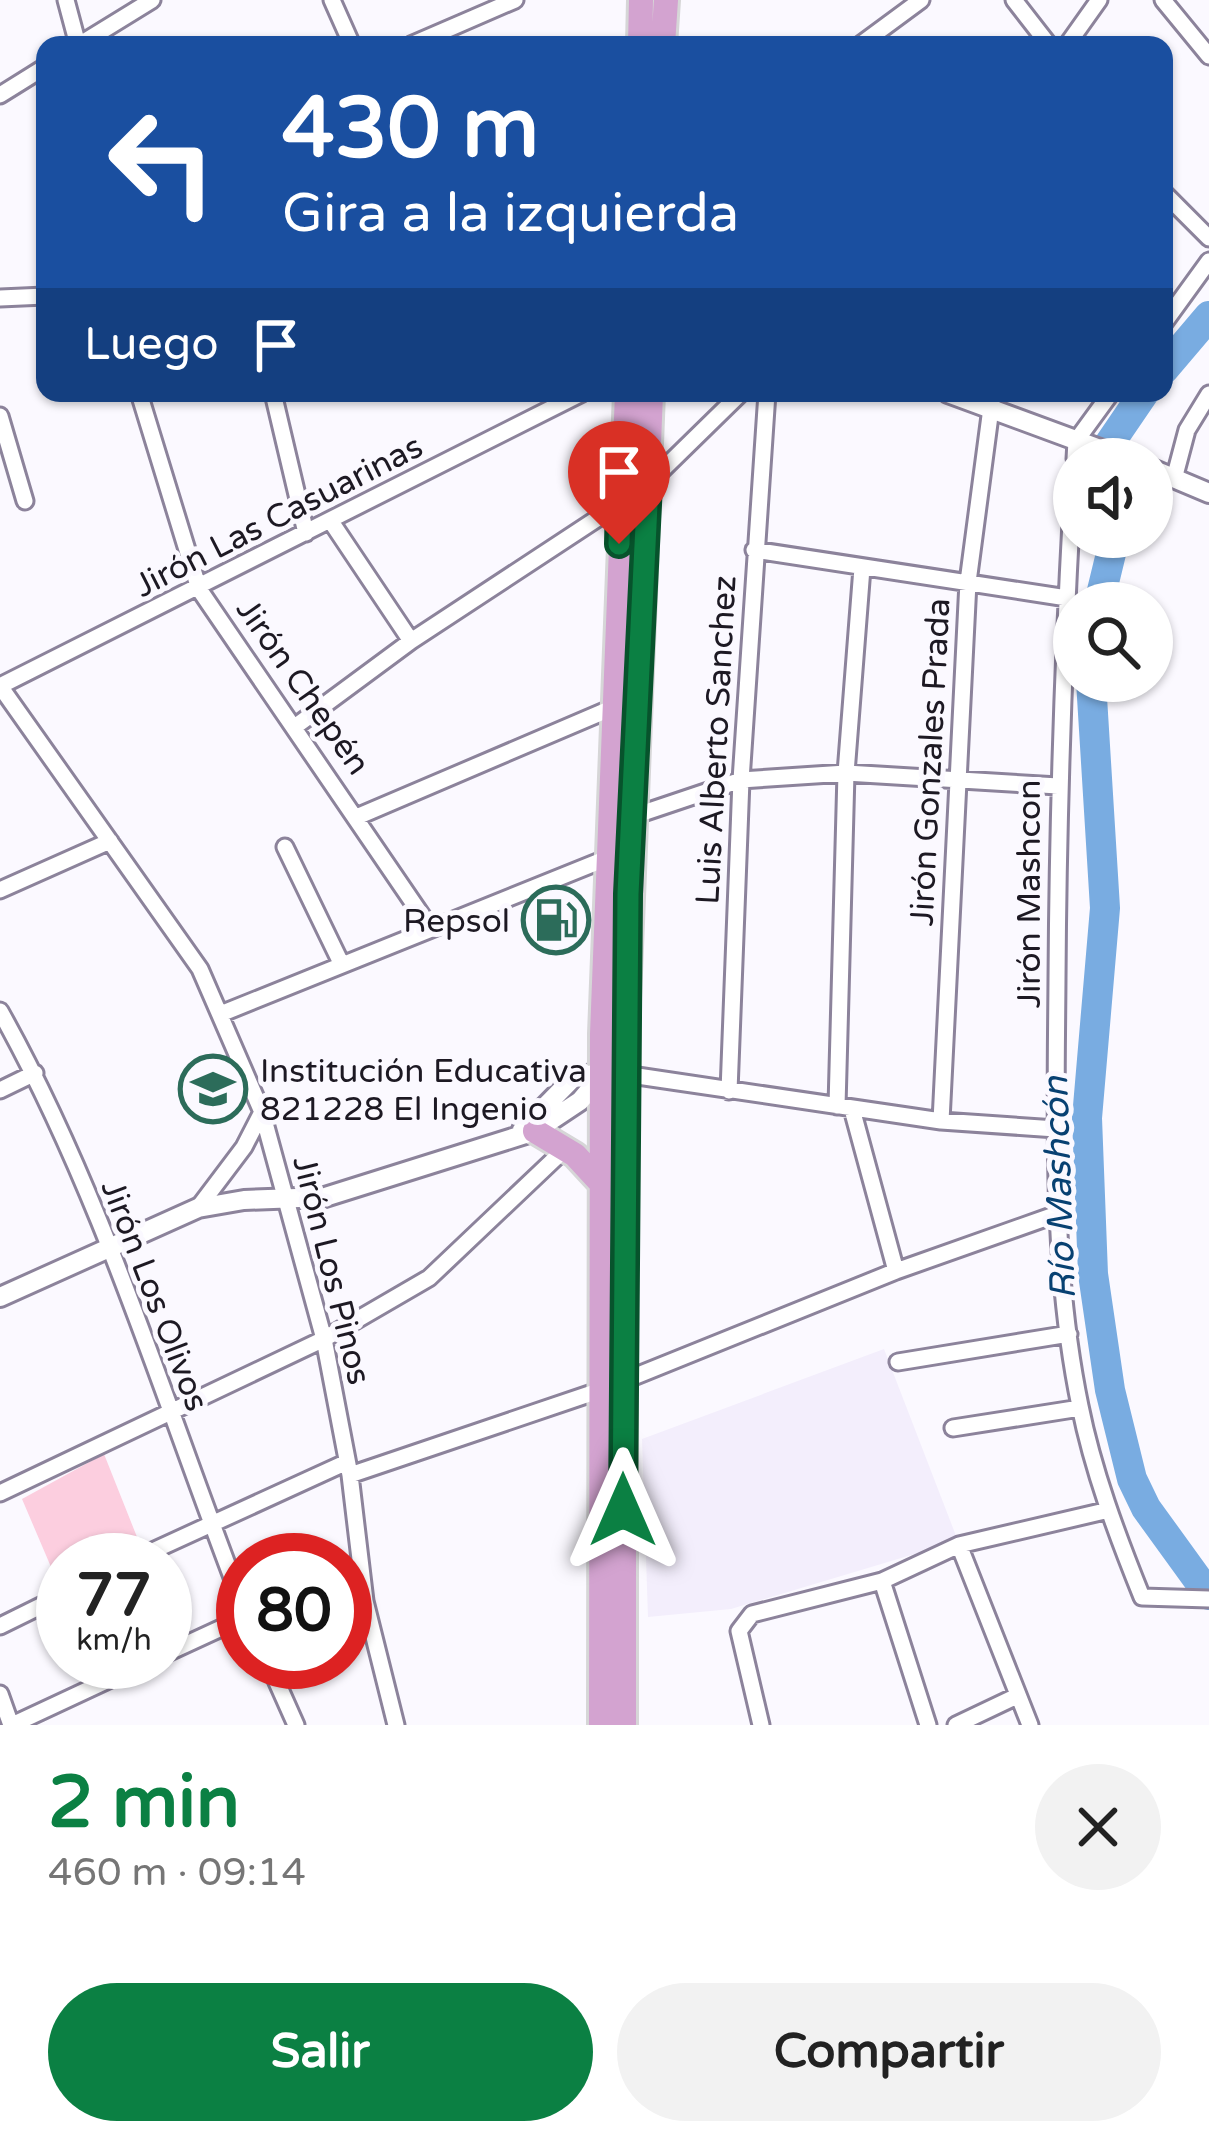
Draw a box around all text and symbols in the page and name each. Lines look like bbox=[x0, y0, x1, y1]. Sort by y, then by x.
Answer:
text: 430 m bbox=[282, 79, 539, 180]
icon: left bbox=[84, 84, 240, 240]
text: Gira a la izquierda bbox=[282, 181, 739, 246]
icon: arrive bbox=[243, 312, 309, 378]
text: Luego bbox=[84, 318, 219, 372]
pin bbox=[568, 421, 670, 544]
street label: Jirón Las Casuarinas bbox=[128, 427, 429, 606]
map controls bbox=[1053, 438, 1173, 702]
button: sound bbox=[1053, 438, 1173, 558]
icon: arrive bbox=[586, 439, 652, 505]
street label: Luis Alberto Sanchez bbox=[688, 575, 745, 906]
button: search bbox=[1053, 582, 1173, 702]
street label: Jirón Chepén bbox=[228, 591, 378, 782]
street label: Jirón Gonzales Prada bbox=[902, 597, 959, 927]
street label: Jirón Mashcon bbox=[1010, 780, 1049, 1008]
fuel station icon: Repsol bbox=[521, 885, 591, 955]
place label: Repsol bbox=[403, 902, 510, 941]
place label: Institución Educativa 821228 El Ingenio bbox=[260, 1052, 587, 1129]
school or university icon: Institución Educativa 821228 El Ingenio bbox=[178, 1054, 248, 1124]
water label: Río Mashcón bbox=[1034, 1075, 1085, 1300]
street label: Jirón Los Pinos bbox=[284, 1152, 379, 1389]
street label: Jirón Los Olivos bbox=[93, 1175, 217, 1416]
position arrow bbox=[560, 1447, 686, 1573]
speed limit sign: 80 bbox=[216, 1533, 372, 1689]
text: 77 bbox=[76, 1560, 152, 1632]
text: km/h bbox=[76, 1622, 152, 1659]
text: 2 min bbox=[48, 1760, 240, 1847]
button: close bbox=[1035, 1764, 1161, 1890]
text: 460 m · 09:14 bbox=[48, 1849, 306, 1896]
button: Salir bbox=[48, 1983, 593, 2121]
button: Compartir bbox=[617, 1983, 1161, 2121]

